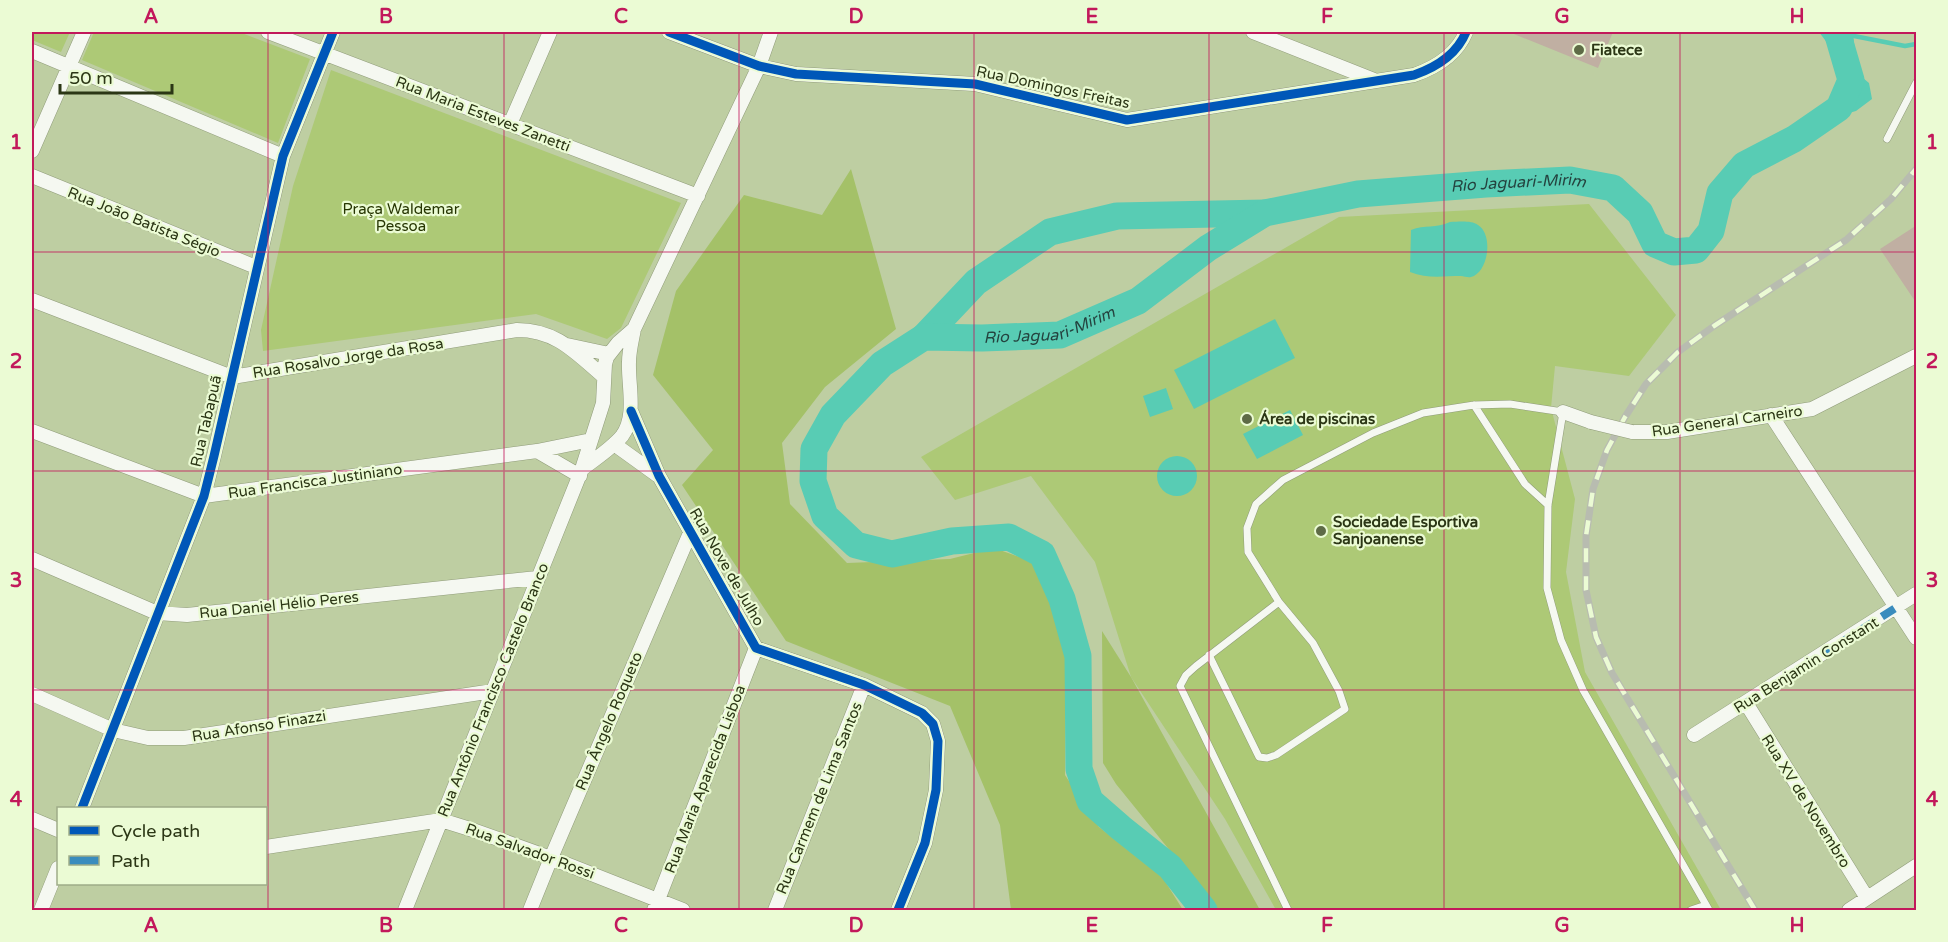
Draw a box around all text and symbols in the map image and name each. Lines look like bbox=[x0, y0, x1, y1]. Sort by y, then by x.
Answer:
text: A bbox=[144, 5, 159, 29]
text: B bbox=[379, 5, 393, 29]
text: C bbox=[614, 5, 628, 29]
text: D bbox=[848, 5, 864, 29]
text: E bbox=[1086, 5, 1099, 29]
text: F bbox=[1321, 5, 1333, 29]
text: G bbox=[1554, 5, 1570, 29]
text: H bbox=[1789, 5, 1805, 29]
place label: Fiatece bbox=[1591, 41, 1643, 59]
marker: Fiatece bbox=[1572, 43, 1586, 57]
scale bar bbox=[60, 57, 172, 95]
street label: Rua Domingos Freitas bbox=[975, 62, 1131, 112]
text: 50 m bbox=[69, 67, 113, 89]
street label: Rua Maria Esteves Zanetti bbox=[393, 72, 573, 156]
text: 1 bbox=[10, 131, 22, 155]
text: 1 bbox=[1926, 131, 1938, 155]
water label: Rio Jaguari-Mirim bbox=[1450, 170, 1588, 197]
street label: Rua João Batista Ségio bbox=[65, 183, 223, 261]
park label: Praça Waldemar Pessoa bbox=[342, 200, 460, 235]
water label: Rio Jaguari-Mirim bbox=[983, 302, 1118, 348]
street label: Rua Rosalvo Jorge da Rosa bbox=[251, 334, 445, 382]
text: 2 bbox=[10, 350, 22, 374]
text: 2 bbox=[1926, 350, 1938, 374]
street label: Rua Tabapuã bbox=[187, 373, 225, 469]
street label: Rua General Carneiro bbox=[1650, 402, 1804, 440]
place label: Área de piscinas bbox=[1259, 409, 1375, 429]
marker: Área de piscinas bbox=[1240, 412, 1254, 426]
street label: Rua Francisca Justiniano bbox=[227, 460, 403, 502]
street label: Rua Nove de Julho bbox=[686, 505, 768, 629]
place label: Sociedade Esportiva Sanjoanense bbox=[1333, 513, 1478, 549]
marker: Sociedade Esportiva Sanjoanense bbox=[1314, 524, 1328, 538]
street label: Rua Antônio Francisco Castelo Branco bbox=[434, 560, 552, 820]
text: 3 bbox=[10, 569, 22, 593]
text: 3 bbox=[1926, 569, 1938, 593]
street label: Rua Daniel Hélio Peres bbox=[198, 588, 360, 622]
street label: Rua Benjamin Constant bbox=[1730, 613, 1882, 717]
street label: Rua Ângelo Roqueto bbox=[572, 649, 646, 793]
street label: Rua Maria Aparecida Lisboa bbox=[661, 682, 749, 876]
street label: Rua Carmem de Lima Santos bbox=[772, 699, 866, 897]
street label: Rua Afonso Finazzi bbox=[191, 706, 327, 746]
street label: Rua XV de Novembro bbox=[1758, 731, 1854, 871]
text: 4 bbox=[10, 788, 23, 812]
text: 4 bbox=[1926, 788, 1939, 812]
legend bbox=[57, 807, 267, 885]
street label: Rua Salvador Rossi bbox=[463, 819, 597, 883]
text: Cycle path bbox=[111, 820, 200, 842]
text: Path bbox=[111, 850, 150, 872]
text: A bbox=[144, 914, 159, 938]
text: B bbox=[379, 914, 393, 938]
text: C bbox=[614, 914, 628, 938]
text: D bbox=[848, 914, 864, 938]
text: E bbox=[1086, 914, 1099, 938]
text: F bbox=[1321, 914, 1333, 938]
text: G bbox=[1554, 914, 1570, 938]
text: H bbox=[1789, 914, 1805, 938]

